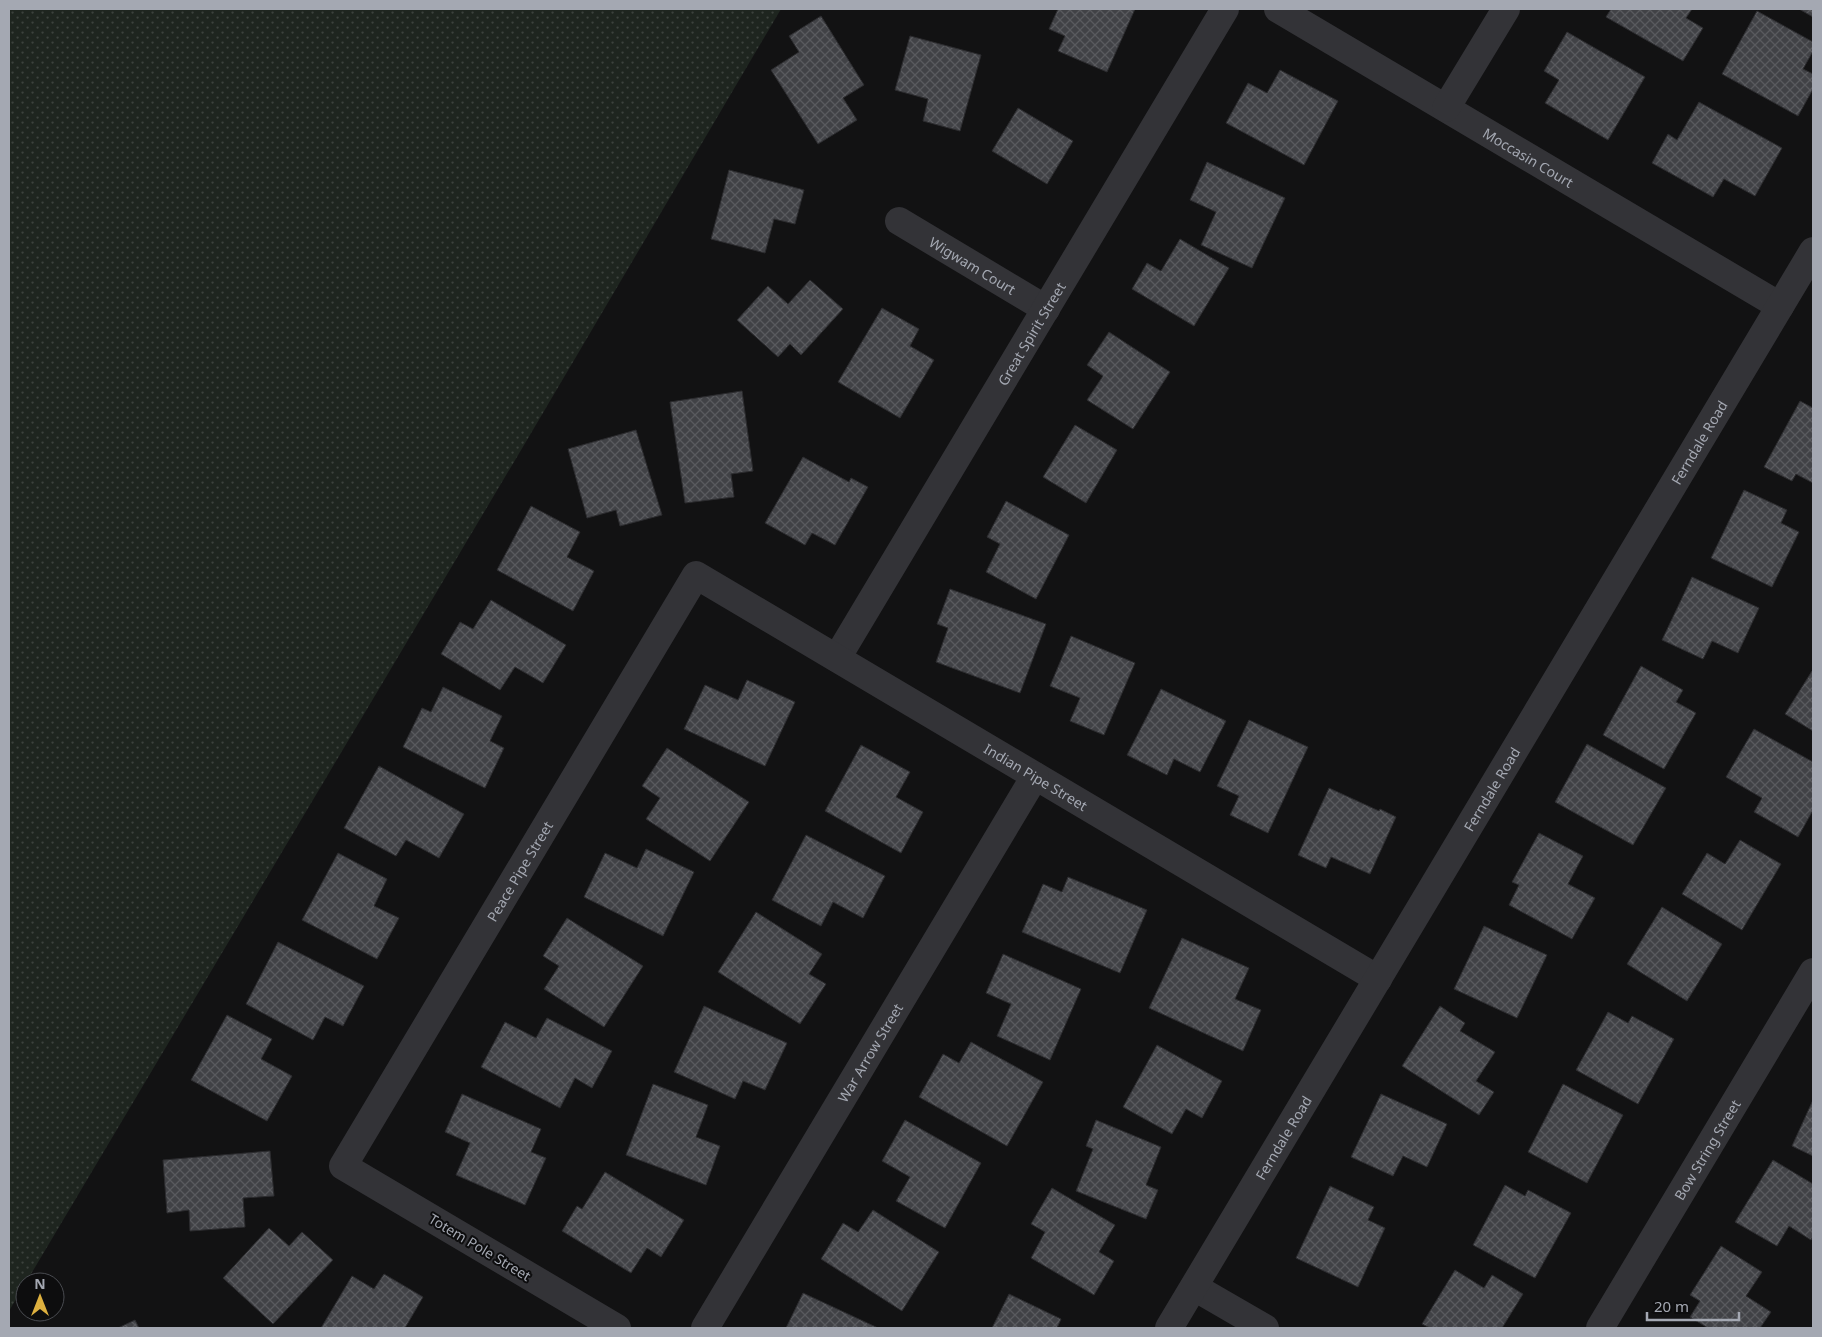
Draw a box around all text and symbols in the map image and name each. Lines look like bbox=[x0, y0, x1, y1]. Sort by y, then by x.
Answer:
street label: Moccasin Court bbox=[1480, 123, 1577, 191]
street label: Wigwam Court bbox=[926, 232, 1020, 298]
street label: Great Spirit Street bbox=[993, 278, 1069, 389]
street label: Ferndale Road bbox=[1666, 397, 1731, 488]
street label: Indian Pipe Street bbox=[981, 738, 1091, 815]
street label: Ferndale Road bbox=[1459, 743, 1524, 835]
street label: Peace Pipe Street bbox=[482, 817, 557, 925]
street label: War Arrow Street bbox=[833, 999, 907, 1106]
street label: Ferndale Road bbox=[1250, 1092, 1315, 1183]
street label: Bow String Street bbox=[1669, 1096, 1744, 1203]
street label: Totem Pole Street bbox=[425, 1209, 535, 1285]
north arrow bbox=[15, 1272, 65, 1322]
text: N bbox=[34, 1274, 46, 1293]
scale bar bbox=[1647, 1290, 1740, 1322]
text: 20 m bbox=[1654, 1296, 1689, 1316]

